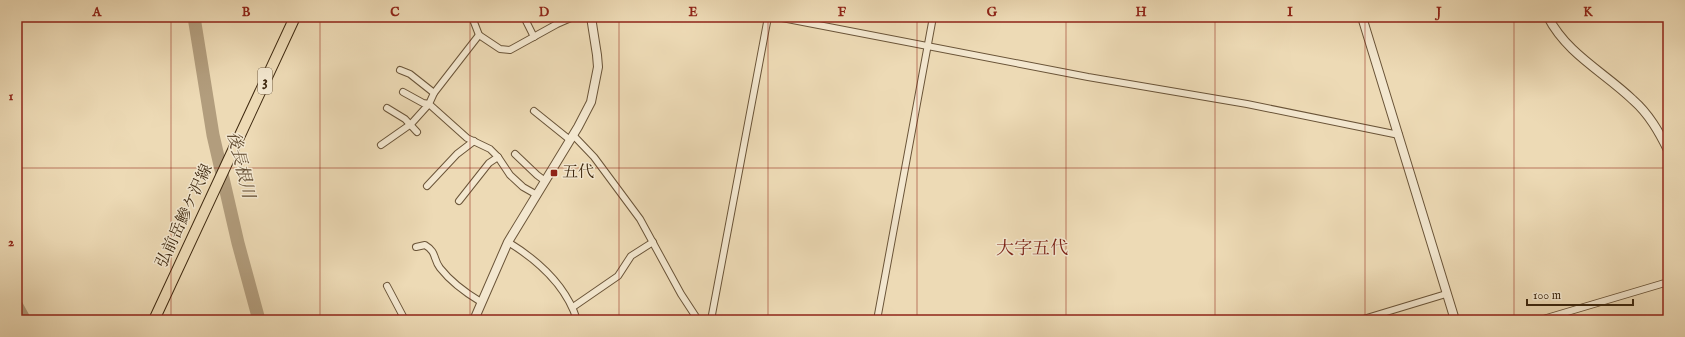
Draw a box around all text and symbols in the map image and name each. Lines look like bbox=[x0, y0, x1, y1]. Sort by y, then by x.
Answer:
text: A bbox=[92, 4, 103, 21]
text: B bbox=[242, 4, 251, 21]
text: C bbox=[390, 4, 400, 21]
text: D bbox=[539, 4, 550, 21]
text: E bbox=[688, 4, 698, 21]
text: F bbox=[838, 4, 847, 21]
text: G bbox=[987, 4, 998, 21]
text: H bbox=[1135, 4, 1147, 21]
text: I bbox=[1287, 4, 1293, 21]
text: J bbox=[1434, 4, 1442, 21]
text: K bbox=[1583, 4, 1593, 21]
road number: 3 bbox=[258, 68, 272, 94]
text: 1 bbox=[9, 88, 14, 105]
water label: 後長根川 bbox=[222, 129, 259, 202]
street label: 弘前岳鰺ケ沢線 bbox=[152, 161, 218, 271]
place label: 五代 bbox=[562, 163, 594, 183]
marker: 五代 bbox=[549, 168, 559, 178]
text: 2 bbox=[8, 234, 14, 251]
district label: 大字五代 bbox=[996, 238, 1068, 261]
scale bar bbox=[1527, 281, 1633, 307]
text: 100 m bbox=[1533, 288, 1561, 303]

